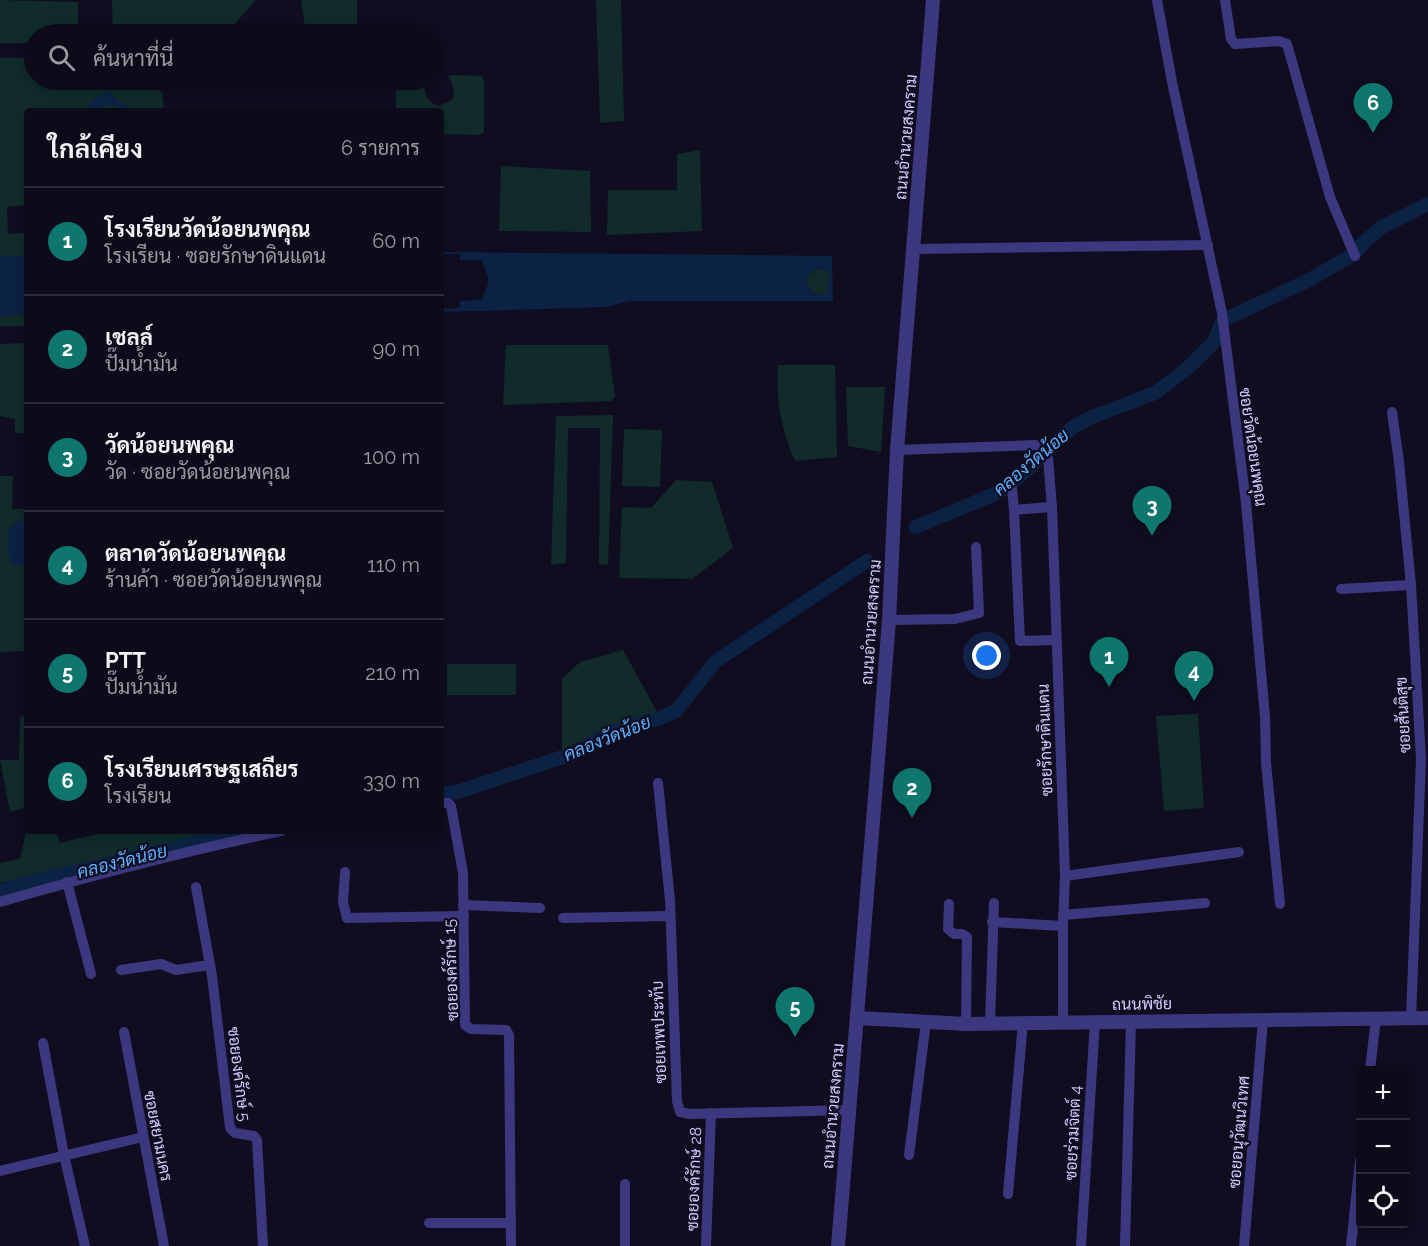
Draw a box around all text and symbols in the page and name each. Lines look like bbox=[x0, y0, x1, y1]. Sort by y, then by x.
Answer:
search box bbox=[24, 24, 444, 90]
icon: search bbox=[45, 41, 78, 74]
text: ค้นหาที่นี่ bbox=[93, 45, 173, 71]
street label: ถนนอำนวยสงคราม bbox=[891, 73, 921, 201]
pin: 6 bbox=[1354, 84, 1392, 133]
text: ใกล้เคียง bbox=[48, 134, 143, 164]
text: 6 รายการ bbox=[341, 136, 420, 160]
text: โรงเรียนวัดน้อยนพคุณ bbox=[105, 216, 310, 242]
text: 1 bbox=[63, 229, 72, 253]
text: 60 m bbox=[372, 229, 420, 253]
text: โรงเรียน · ซอยรักษาดินแดน bbox=[105, 244, 326, 268]
text: เชลล์ bbox=[105, 324, 153, 350]
text: 2 bbox=[62, 337, 73, 361]
text: 90 m bbox=[373, 337, 420, 361]
text: ปั๊มน้ำมัน bbox=[105, 352, 178, 376]
street label: ซอยวัดน้อยนพคุณ bbox=[1233, 386, 1272, 508]
water label: คลองวัดน้อย bbox=[988, 424, 1073, 500]
text: วัดน้อยนพคุณ bbox=[105, 432, 234, 458]
text: 3 bbox=[62, 445, 73, 469]
text: 100 m bbox=[363, 445, 420, 469]
text: วัด · ซอยวัดน้อยนพคุณ bbox=[105, 460, 290, 484]
pin: 3 bbox=[1132, 486, 1172, 536]
text: ตลาดวัดน้อยนพคุณ bbox=[105, 540, 286, 566]
text: 4 bbox=[62, 553, 73, 577]
text: 110 m bbox=[367, 553, 420, 577]
street label: ถนนอำนวยสงคราม bbox=[857, 559, 885, 685]
text: ร้านค้า · ซอยวัดน้อยนพคุณ bbox=[105, 568, 322, 592]
pin: 1 bbox=[1090, 638, 1128, 687]
your location bbox=[972, 641, 1001, 670]
text: PTT bbox=[105, 647, 146, 673]
pin: 4 bbox=[1174, 652, 1214, 701]
text: 5 bbox=[62, 661, 73, 685]
text: 210 m bbox=[365, 661, 420, 685]
text: ปั๊มน้ำมัน bbox=[105, 675, 178, 699]
street label: ซอยสันติสุข bbox=[1391, 676, 1416, 754]
street label: ซอยรักษาดินแดน bbox=[1033, 683, 1056, 797]
water label: คลองวัดน้อย bbox=[560, 710, 654, 765]
text: โรงเรียนเศรษฐเสถียร bbox=[105, 756, 299, 782]
pin: 2 bbox=[892, 768, 932, 818]
text: 6 bbox=[61, 769, 74, 793]
text: 330 m bbox=[363, 769, 420, 793]
text: โรงเรียน bbox=[105, 784, 171, 808]
water label: คลองวัดน้อย bbox=[74, 839, 169, 882]
street label: ซอยองค์รักษ์ 15 bbox=[437, 918, 462, 1021]
street label: ซอยเทพประทับ bbox=[647, 980, 670, 1084]
pin: 5 bbox=[776, 988, 814, 1037]
street label: ถนนพิชัย bbox=[1112, 993, 1172, 1014]
street label: ซอยองค์รักษ์ 5 bbox=[224, 1025, 257, 1123]
street label: ถนนอำนวยสงคราม bbox=[818, 1042, 848, 1170]
map controls bbox=[1356, 1066, 1410, 1228]
button: + bbox=[1356, 1066, 1410, 1120]
street label: ซอยอนุวัฒนวิเทศ bbox=[1224, 1075, 1255, 1189]
street label: ซอยร่วมจิตต์ 4 bbox=[1058, 1084, 1085, 1181]
street label: ซอยสยามนคร bbox=[140, 1089, 176, 1183]
button: − bbox=[1356, 1120, 1410, 1174]
street label: ซอยองค์รักษ์ 28 bbox=[680, 1126, 705, 1232]
button: locate bbox=[1356, 1174, 1410, 1228]

